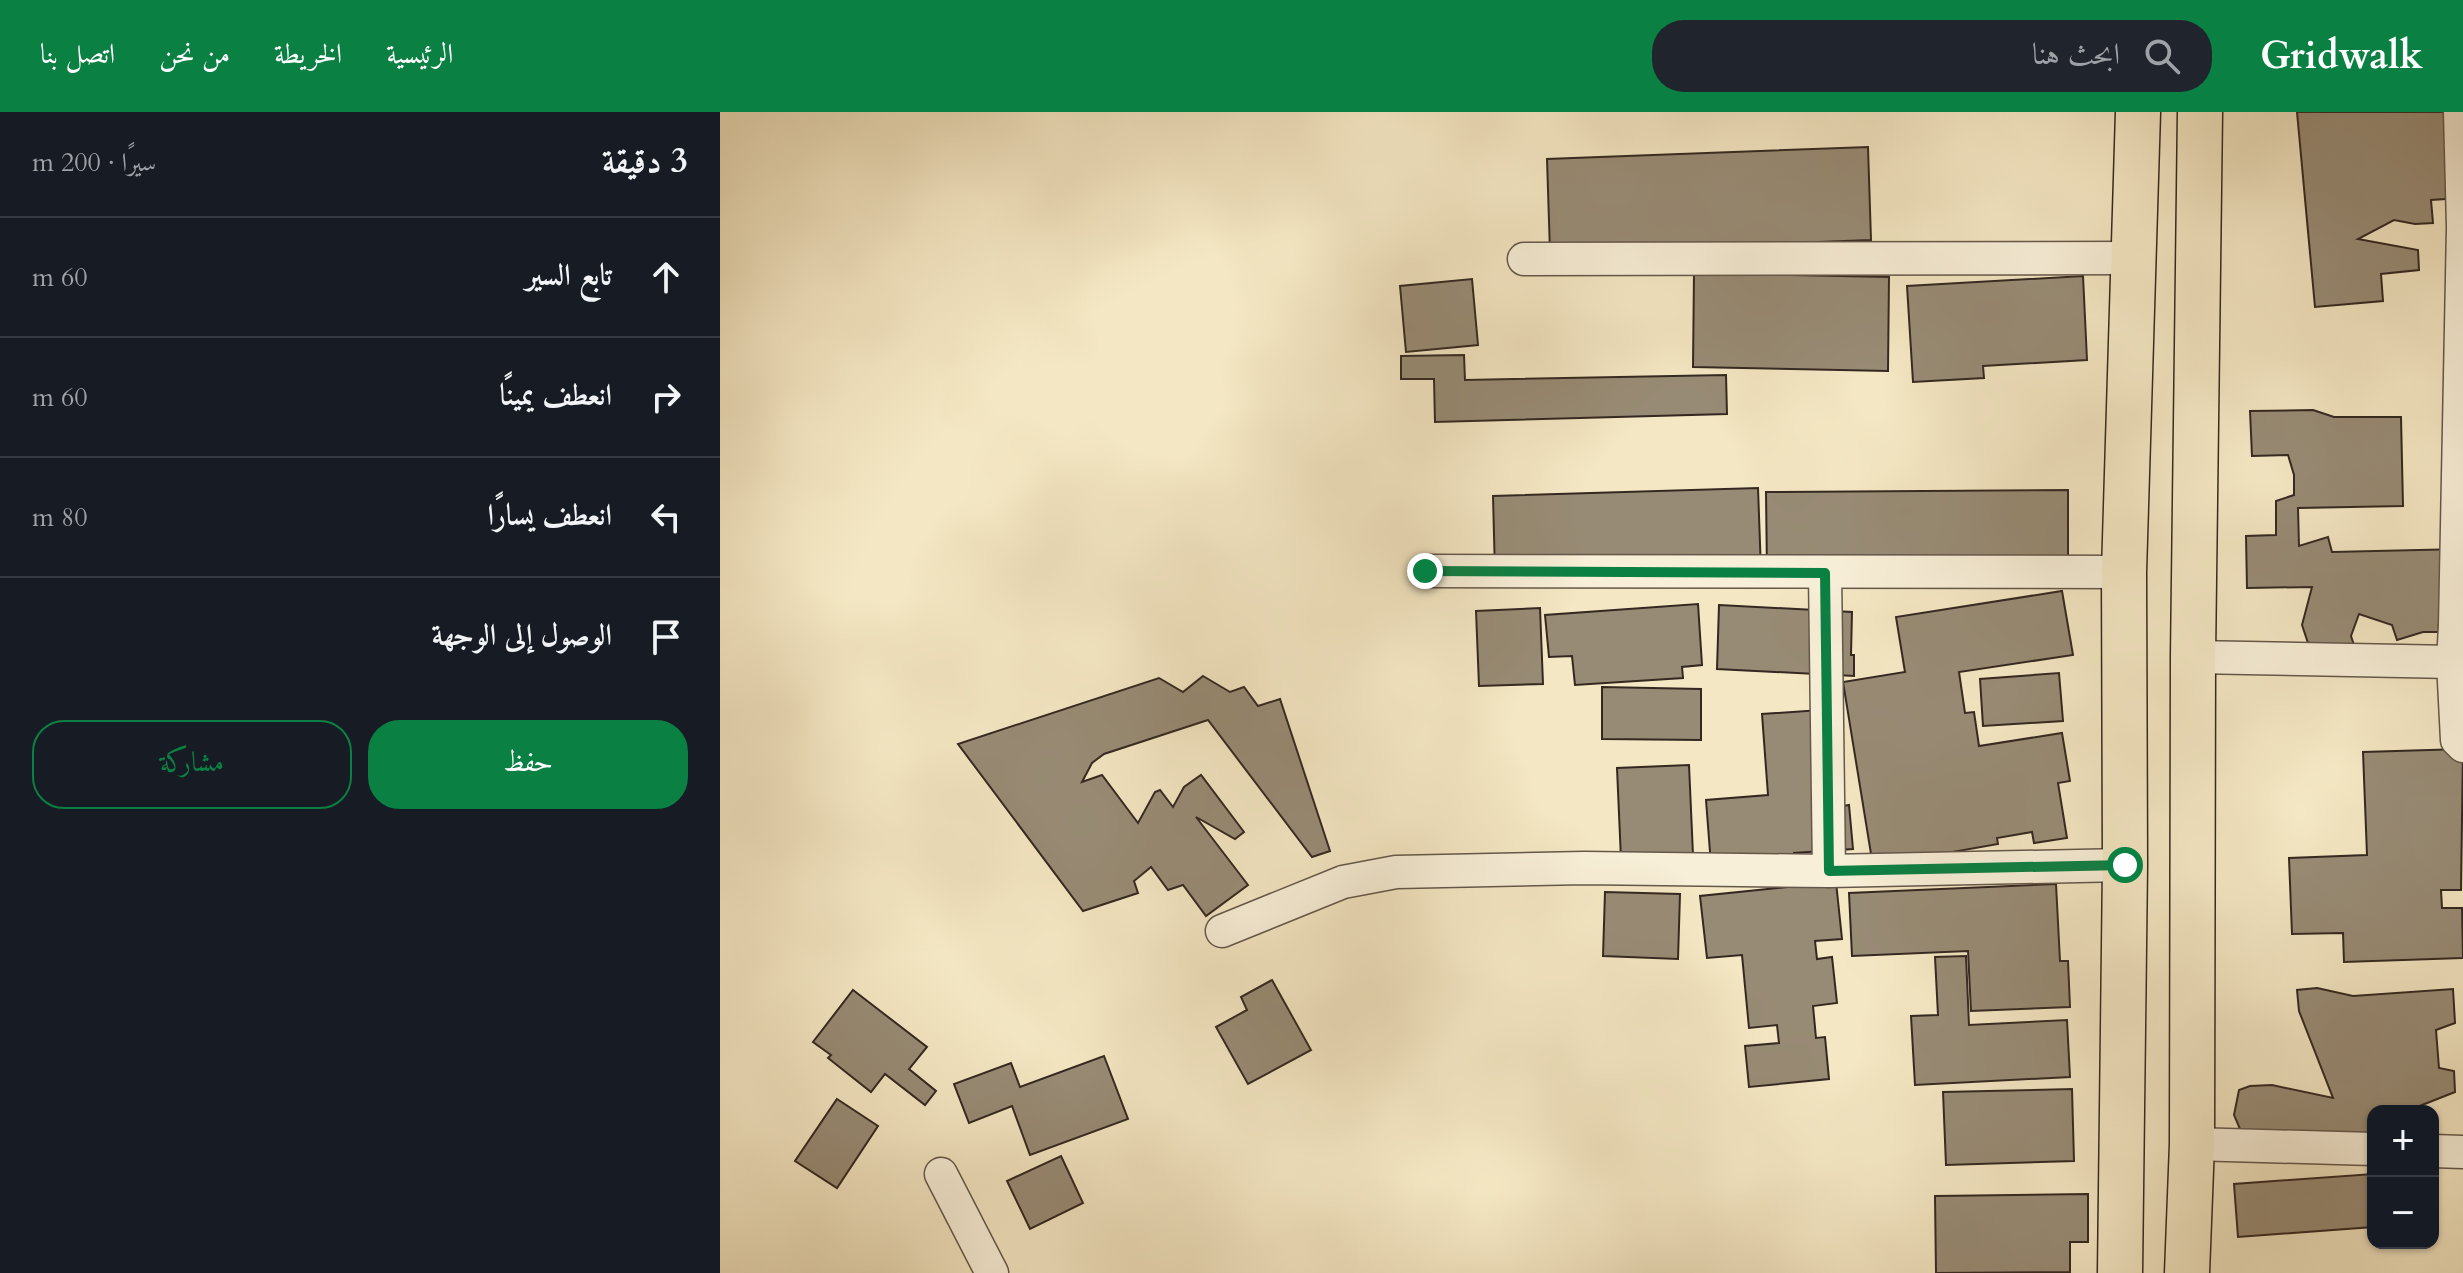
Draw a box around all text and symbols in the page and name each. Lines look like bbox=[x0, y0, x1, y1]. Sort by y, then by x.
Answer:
search box bbox=[1652, 20, 2212, 92]
text: Gridwalk bbox=[2260, 30, 2423, 82]
text: ابحث هنا bbox=[2032, 34, 2120, 75]
icon: search bbox=[2140, 34, 2184, 78]
text: اتصل بنا bbox=[40, 35, 115, 73]
text: من نحن bbox=[159, 35, 230, 73]
text: الخريطة bbox=[274, 35, 342, 73]
text: الرئيسية bbox=[386, 35, 453, 73]
text: 3 دقيقة bbox=[602, 138, 688, 184]
text: سيرًا · 200 m bbox=[32, 145, 156, 180]
text: تابع السير bbox=[526, 255, 612, 296]
icon: ahead bbox=[644, 255, 688, 299]
text: 60 m bbox=[32, 260, 88, 295]
text: انعطف يمينًا bbox=[499, 375, 612, 416]
icon: right bbox=[644, 375, 688, 419]
text: 60 m bbox=[32, 380, 88, 415]
text: انعطف يسارًا bbox=[487, 495, 612, 536]
icon: left bbox=[644, 495, 688, 539]
text: 80 m bbox=[32, 500, 88, 535]
route end bbox=[1407, 553, 1443, 589]
text: الوصول إلى الوجهة bbox=[432, 615, 612, 656]
icon: arrive bbox=[644, 615, 688, 659]
button: مشاركة bbox=[32, 720, 352, 809]
button: حفظ bbox=[368, 720, 688, 809]
route start bbox=[2107, 847, 2143, 883]
map controls bbox=[2367, 1105, 2439, 1249]
button: + bbox=[2367, 1105, 2439, 1177]
button: − bbox=[2367, 1177, 2439, 1249]

